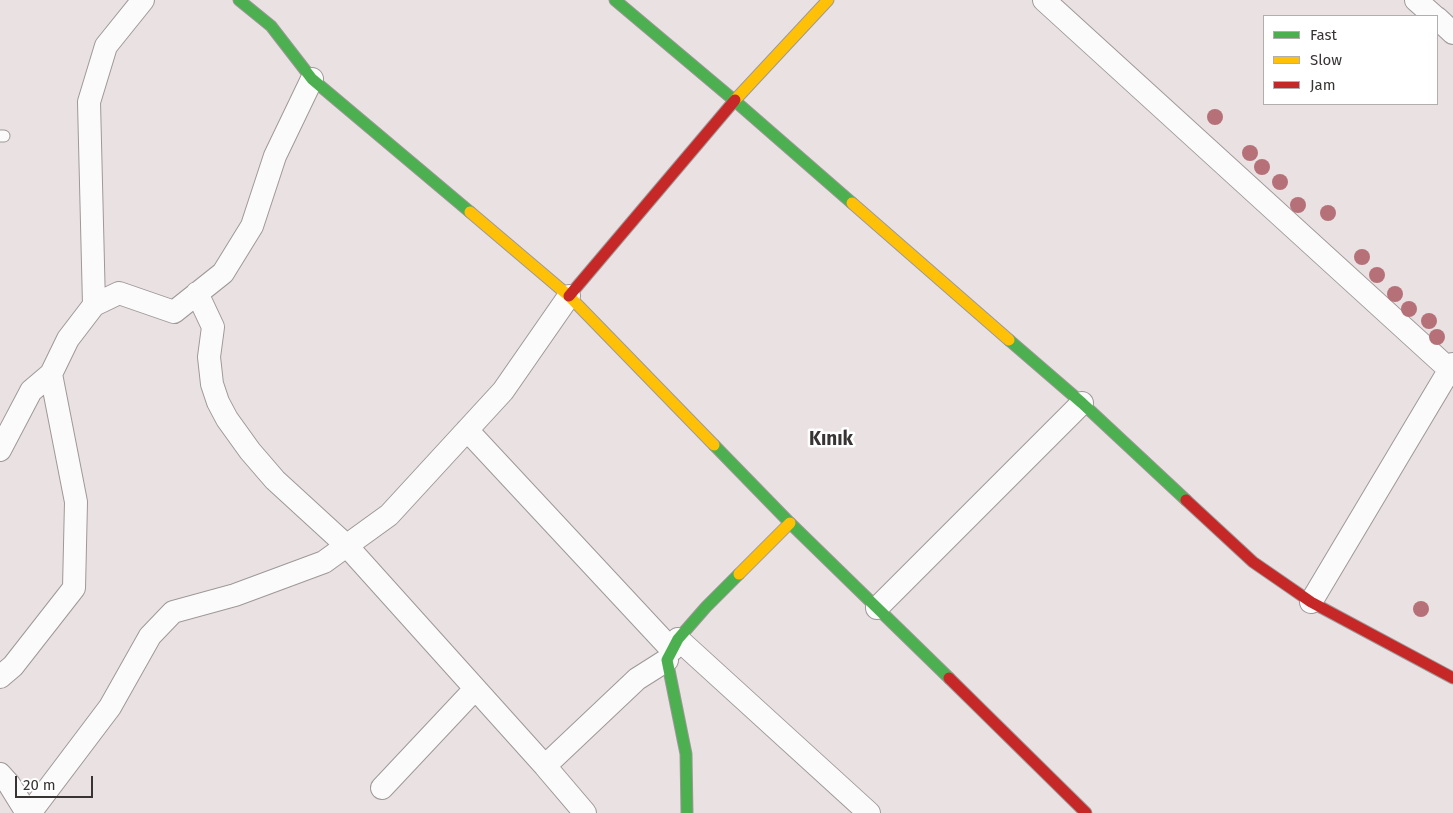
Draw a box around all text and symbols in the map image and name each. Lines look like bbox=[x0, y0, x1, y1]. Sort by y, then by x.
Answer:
legend bbox=[1263, 15, 1438, 105]
text: Fast bbox=[1310, 26, 1337, 44]
text: Slow bbox=[1310, 51, 1342, 69]
text: Jam bbox=[1310, 76, 1336, 94]
district label: Kınık bbox=[809, 429, 853, 451]
scale bar bbox=[18, 766, 95, 798]
text: 20 m bbox=[23, 776, 56, 794]

